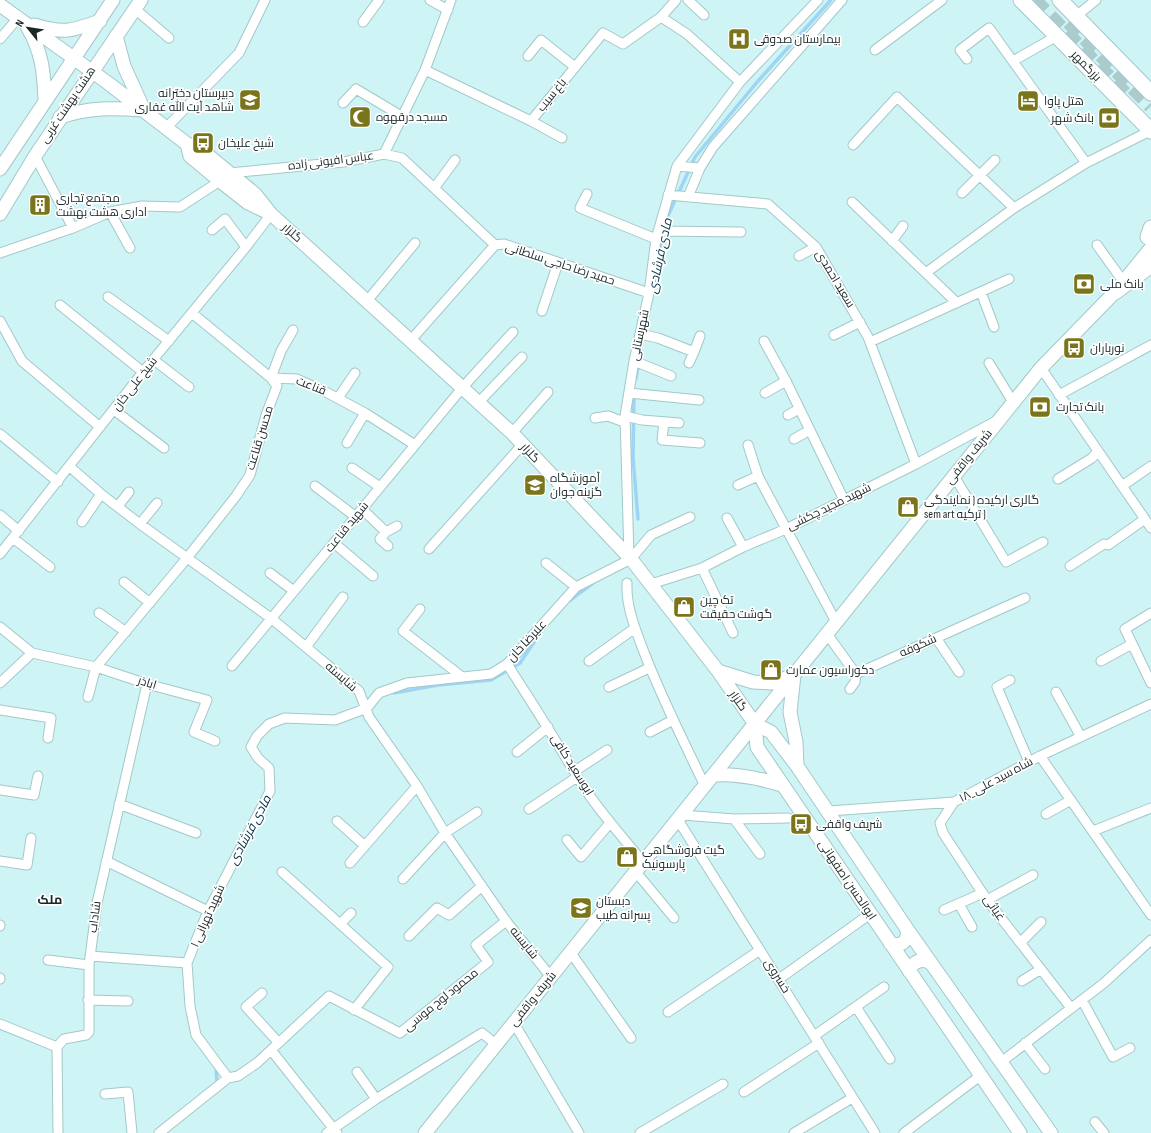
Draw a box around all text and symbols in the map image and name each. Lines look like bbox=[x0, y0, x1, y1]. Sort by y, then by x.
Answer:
north arrow bbox=[8, 8, 48, 48]
text: N bbox=[13, 17, 27, 29]
hospital icon: بیمارستان صدوقی bbox=[726, 26, 752, 52]
place label: بیمارستان صدوقی bbox=[754, 32, 841, 47]
street label: بزرگمهر bbox=[1067, 47, 1104, 85]
street label: هشت بهشت غربی bbox=[37, 64, 99, 146]
street label: باغ سیب bbox=[534, 75, 570, 115]
place label: دبیرستان دخترانه شاهد آیت الله غفاری bbox=[135, 86, 234, 115]
school or university icon: دبیرستان دخترانه شاهد آیت الله غفاری bbox=[237, 87, 263, 113]
hotel icon: هتل پاوا bbox=[1015, 88, 1041, 114]
place label: هتل پاوا bbox=[1044, 94, 1084, 110]
mosque icon: مسجد درقهوه bbox=[347, 104, 373, 130]
bank icon: بانک شهر bbox=[1096, 105, 1122, 131]
place label: مسجد درقهوه bbox=[376, 110, 448, 125]
place label: بانک شهر bbox=[1050, 111, 1094, 126]
bus stop icon: شیخ علیخان bbox=[190, 130, 216, 156]
place label: شیخ علیخان bbox=[218, 136, 274, 151]
street label: عباس افیونی زاده bbox=[287, 148, 375, 174]
place label: مجتمع تجاری اداری هشت بهشت bbox=[56, 191, 147, 220]
building icon: مجتمع تجاری اداری هشت بهشت bbox=[27, 192, 53, 218]
water label: مادی فرشادی bbox=[644, 216, 676, 295]
street label: گلزار bbox=[278, 219, 305, 246]
street label: حمید رضا حاجی سلطانی bbox=[503, 239, 617, 289]
street label: سعید احمدی bbox=[812, 247, 858, 311]
bank icon: بانک ملی bbox=[1071, 271, 1097, 297]
place label: بانک ملی bbox=[1100, 277, 1144, 292]
street label: شهرستانی bbox=[627, 308, 653, 362]
bus stop icon: نورباران bbox=[1061, 335, 1087, 361]
place label: نورباران bbox=[1090, 341, 1124, 356]
street label: شیخ علی خان bbox=[109, 354, 161, 414]
street label: قناعت bbox=[294, 373, 328, 399]
bank icon: بانک تجارت bbox=[1027, 394, 1053, 420]
place label: بانک تجارت bbox=[1056, 400, 1104, 415]
street label: محسن قناعت bbox=[243, 404, 277, 472]
street label: شریف واقفی bbox=[942, 426, 996, 488]
street label: گلزار bbox=[516, 439, 543, 466]
place label: آموزشگاه گزینه جوان bbox=[550, 471, 602, 500]
school or university icon: آموزشگاه گزینه جوان bbox=[522, 472, 548, 498]
street label: شهید مجید چکشی bbox=[784, 480, 874, 535]
place label: گالری ارکیده ( نمایندگی sem art ترکیه ) bbox=[924, 493, 1039, 522]
shop icon: گالری ارکیده ( نمایندگی sem art ترکیه ) bbox=[895, 494, 921, 520]
street label: شهید قناعت bbox=[322, 499, 372, 555]
place label: تک چین گوشت حقیقت bbox=[700, 593, 772, 622]
shop icon: تک چین گوشت حقیقت bbox=[671, 594, 697, 620]
street label: علیرضا خان bbox=[504, 617, 550, 665]
street label: شکوفه bbox=[897, 631, 939, 661]
shop icon: دکوراسیون عمارت bbox=[758, 657, 784, 683]
street label: شایسته bbox=[322, 659, 360, 695]
place label: دکوراسیون عمارت bbox=[786, 663, 874, 678]
street label: اباذر bbox=[135, 673, 158, 693]
street label: گلزار bbox=[725, 687, 750, 714]
street label: ابوسعید کافی bbox=[547, 732, 597, 798]
street label: ۱۸_شاه سید علی bbox=[956, 754, 1036, 806]
water label: مادی فرشادی bbox=[225, 792, 275, 868]
bus stop icon: شریف واقفی bbox=[788, 811, 814, 837]
place label: شریف واقفی bbox=[816, 817, 882, 832]
street label: ابوالحسن اصفهانی bbox=[815, 837, 879, 923]
place label: گیت فروشگاهی پارسونیک bbox=[642, 843, 725, 873]
shop icon: گیت فروشگاهی پارسونیک bbox=[614, 844, 640, 870]
street label: شهید تهرانی ۱ bbox=[188, 882, 229, 950]
district label: ملک bbox=[38, 892, 62, 908]
street label: غیاثی bbox=[980, 892, 1008, 924]
place label: دبستان پسرانه طیب bbox=[596, 894, 651, 924]
school or university icon: دبستان پسرانه طیب bbox=[568, 895, 594, 921]
street label: شاداب bbox=[85, 900, 105, 934]
street label: شایسته bbox=[506, 924, 542, 962]
street label: خسروی bbox=[761, 956, 793, 996]
street label: محمود لوح موسی bbox=[401, 965, 481, 1035]
street label: شریف واقفی bbox=[506, 968, 560, 1030]

